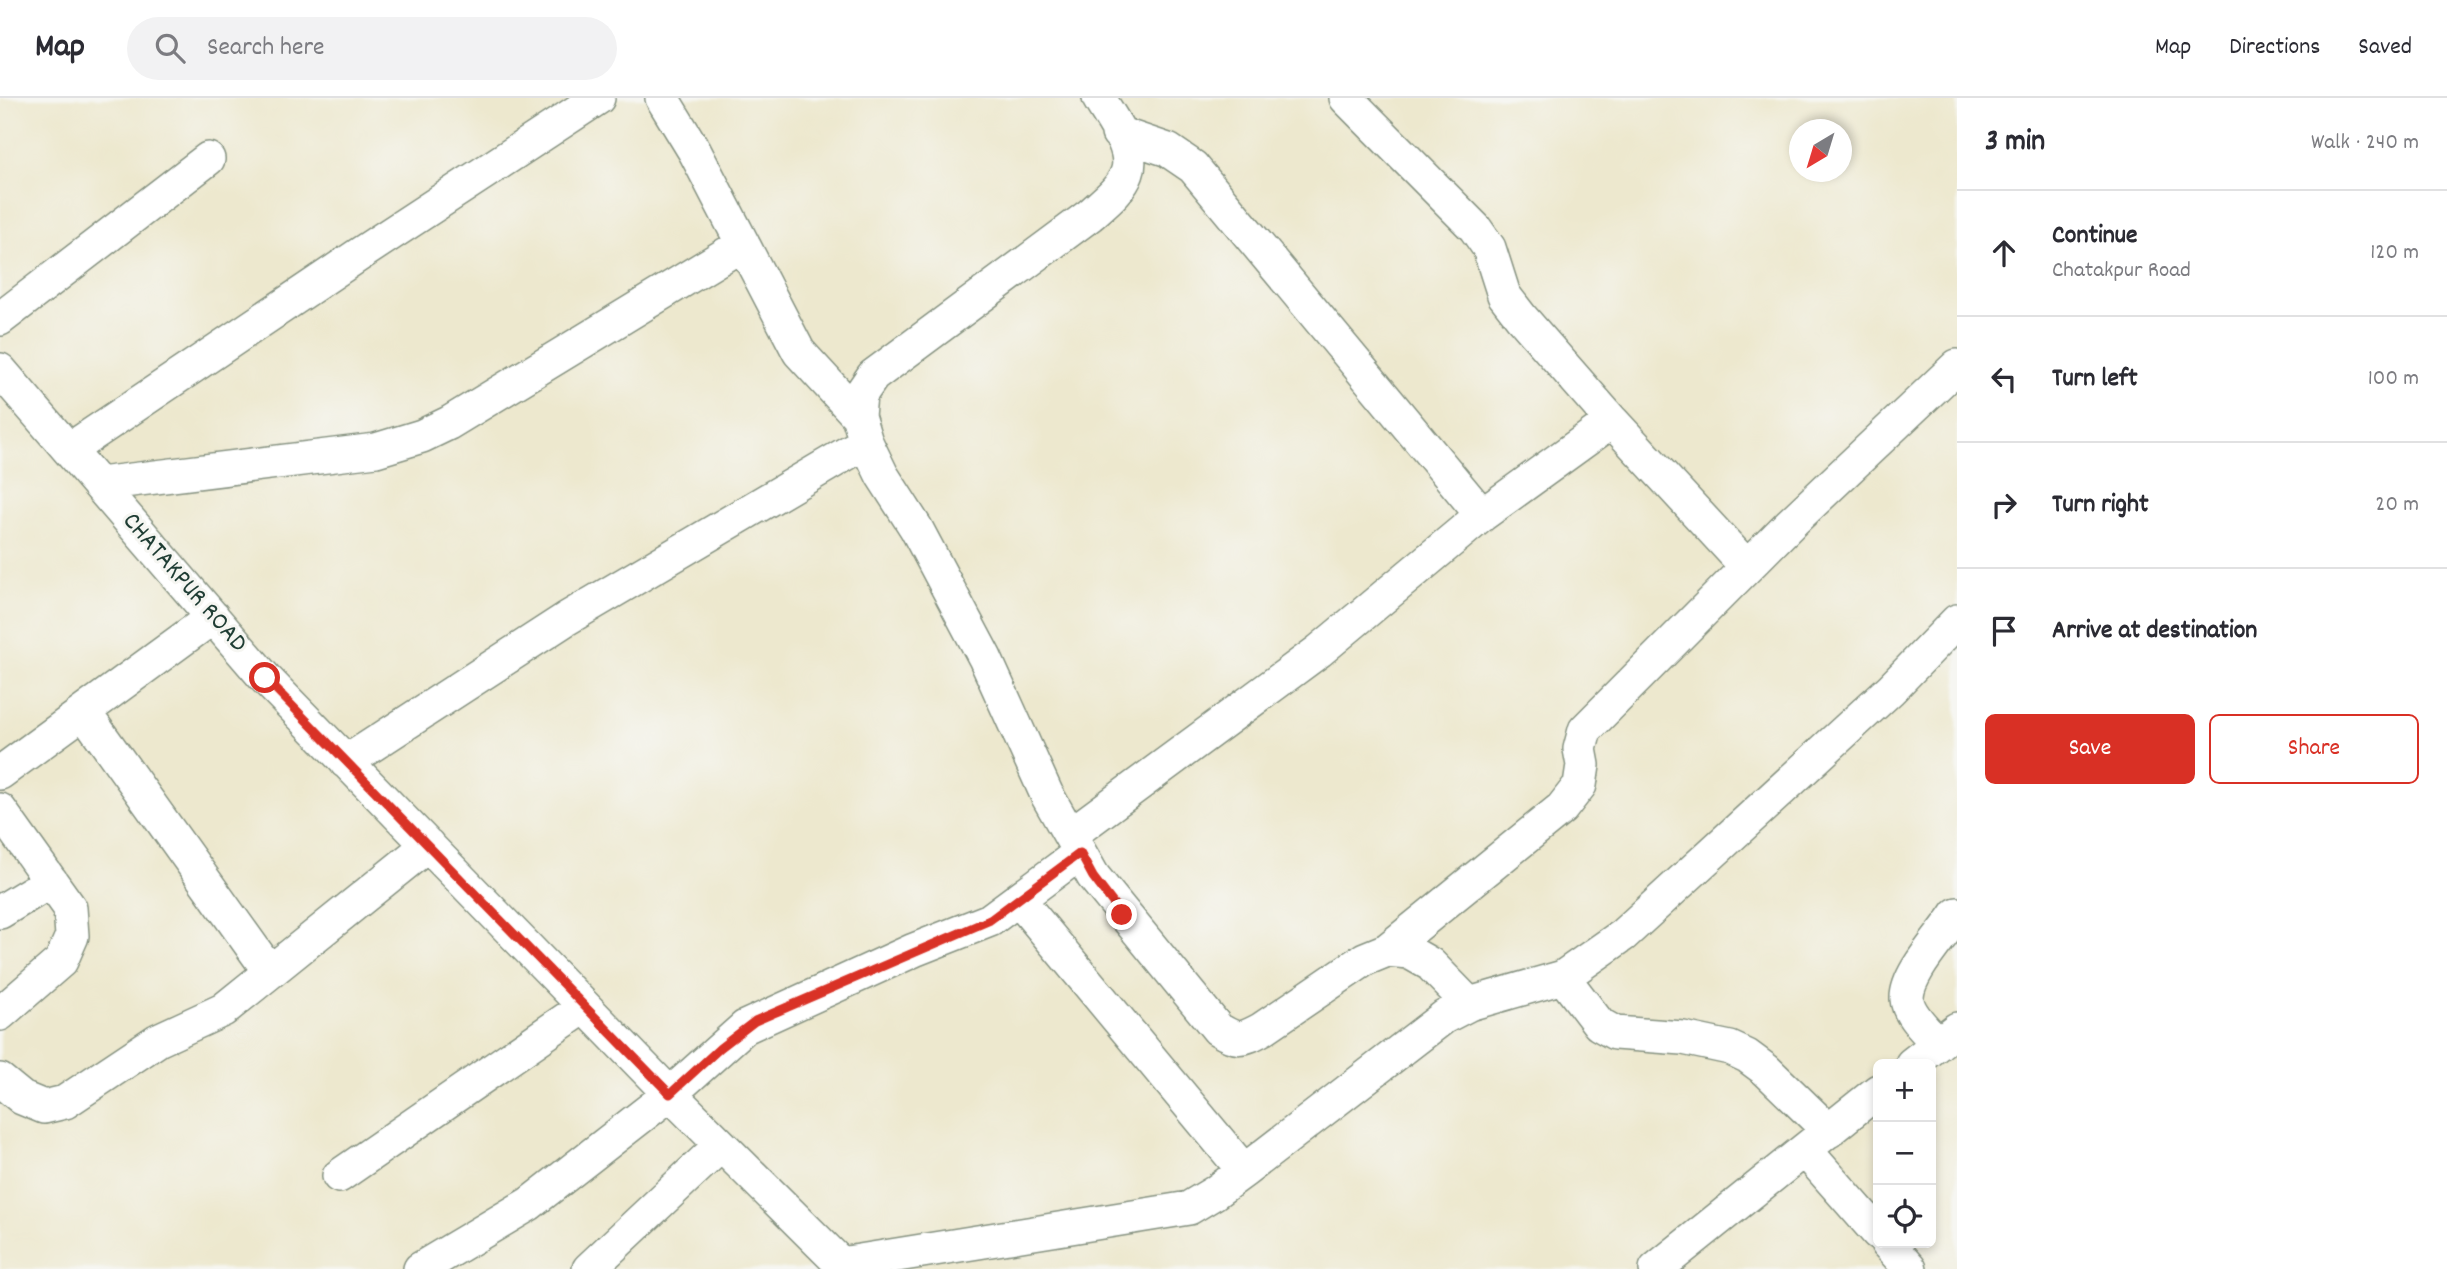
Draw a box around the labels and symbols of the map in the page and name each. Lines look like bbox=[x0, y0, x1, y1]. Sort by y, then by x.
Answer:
north arrow bbox=[1789, 119, 1852, 182]
street label: CHATAKPUR ROAD bbox=[113, 505, 255, 661]
route start bbox=[249, 662, 280, 693]
route end bbox=[1106, 899, 1137, 930]

